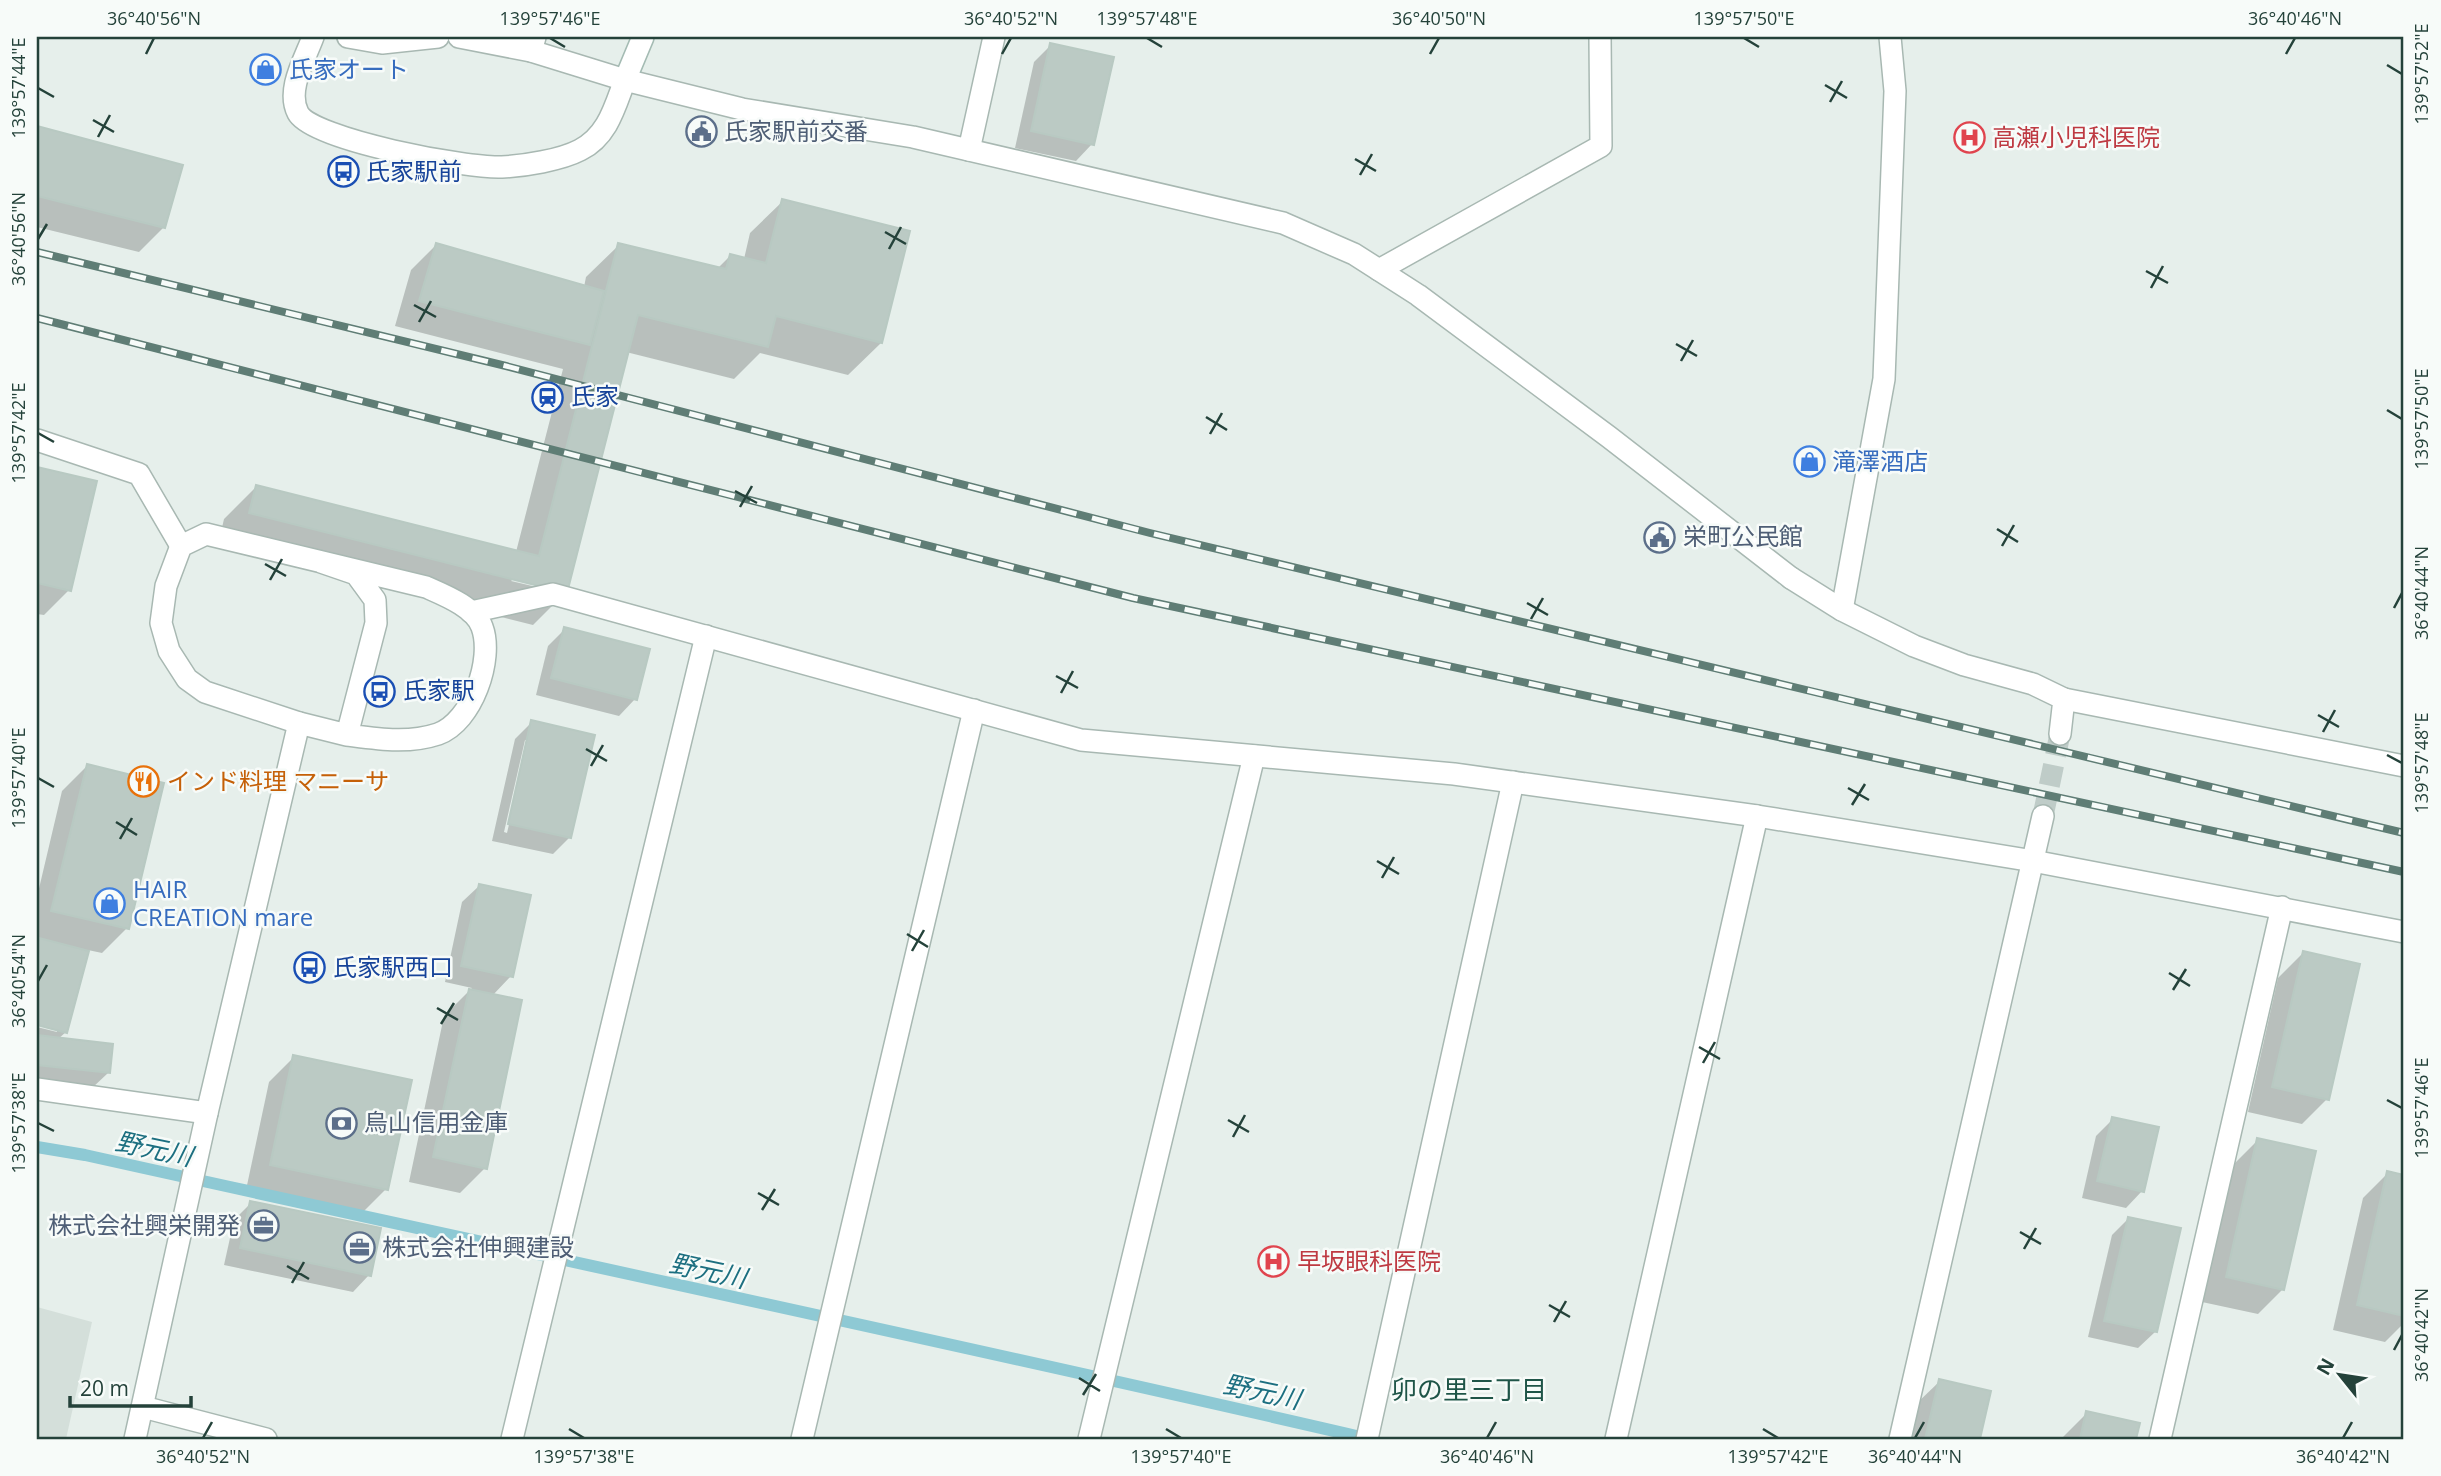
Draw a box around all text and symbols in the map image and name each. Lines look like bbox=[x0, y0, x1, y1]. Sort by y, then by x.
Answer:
text: 36°40'56"N bbox=[107, 6, 201, 30]
text: 139°57'46"E bbox=[500, 6, 600, 30]
text: 36°40'52"N bbox=[964, 6, 1058, 30]
text: 139°57'48"E bbox=[1097, 6, 1197, 30]
text: 36°40'50"N bbox=[1392, 6, 1486, 30]
text: 139°57'50"E bbox=[1694, 6, 1794, 30]
text: 36°40'46"N bbox=[2248, 6, 2342, 30]
text: 139°57'52"E bbox=[2409, 24, 2433, 124]
text: 139°57'44"E bbox=[6, 38, 30, 138]
place label: 氏家オート bbox=[289, 52, 409, 85]
shop icon: 氏家オート bbox=[249, 53, 283, 87]
place label: 氏家駅前交番 bbox=[724, 114, 868, 147]
public building icon: 氏家駅前交番 bbox=[684, 115, 718, 149]
place label: 高瀬小児科医院 bbox=[1992, 120, 2160, 153]
hospital icon: 高瀬小児科医院 bbox=[1952, 121, 1986, 155]
place label: 氏家駅前 bbox=[366, 154, 462, 187]
bus stop icon: 氏家駅前 bbox=[326, 155, 360, 189]
text: 36°40'56"N bbox=[6, 192, 30, 286]
text: 139°57'50"E bbox=[2409, 369, 2433, 469]
place label: 氏家 bbox=[571, 379, 619, 412]
station icon: 氏家 bbox=[531, 380, 565, 414]
text: 139°57'42"E bbox=[6, 383, 30, 483]
place label: 滝澤酒店 bbox=[1832, 444, 1928, 477]
shop icon: 滝澤酒店 bbox=[1792, 445, 1826, 479]
place label: 栄町公民館 bbox=[1683, 519, 1803, 552]
public building icon: 栄町公民館 bbox=[1643, 520, 1677, 554]
text: 36°40'44"N bbox=[2409, 546, 2433, 640]
place label: 氏家駅 bbox=[403, 673, 475, 706]
bus stop icon: 氏家駅 bbox=[363, 674, 397, 708]
text: 139°57'48"E bbox=[2409, 713, 2433, 813]
text: 139°57'40"E bbox=[6, 728, 30, 828]
place label: インド料理 マニーサ bbox=[167, 764, 389, 797]
restaurant icon: インド料理 マニーサ bbox=[127, 765, 161, 799]
place label: HAIR CREATION mare bbox=[133, 872, 313, 933]
shop icon: HAIR CREATION mare bbox=[93, 887, 127, 921]
text: 36°40'54"N bbox=[6, 934, 30, 1028]
place label: 氏家駅西口 bbox=[333, 950, 453, 983]
bus stop icon: 氏家駅西口 bbox=[293, 951, 327, 985]
text: 139°57'46"E bbox=[2409, 1058, 2433, 1158]
text: 139°57'38"E bbox=[6, 1073, 30, 1173]
place label: 烏山信用金庫 bbox=[364, 1105, 508, 1138]
bank icon: 烏山信用金庫 bbox=[324, 1106, 358, 1140]
water label: 野元川 bbox=[112, 1122, 199, 1174]
place label: 株式会社興栄開発 bbox=[48, 1208, 240, 1241]
office icon: 株式会社興栄開発 bbox=[246, 1209, 280, 1243]
place label: 株式会社伸興建設 bbox=[382, 1230, 574, 1263]
office icon: 株式会社伸興建設 bbox=[342, 1231, 376, 1265]
water label: 野元川 bbox=[666, 1244, 753, 1296]
place label: 早坂眼科医院 bbox=[1297, 1244, 1441, 1277]
hospital icon: 早坂眼科医院 bbox=[1257, 1245, 1291, 1279]
text: 36°40'42"N bbox=[2409, 1288, 2433, 1382]
north arrow bbox=[2304, 1340, 2374, 1410]
text: N bbox=[2310, 1353, 2340, 1380]
scale bar bbox=[70, 1364, 191, 1408]
water label: 野元川 bbox=[1220, 1365, 1307, 1417]
district label: 卯の里三丁目 bbox=[1391, 1371, 1547, 1407]
text: 20 m bbox=[80, 1374, 129, 1402]
text: 36°40'52"N bbox=[156, 1444, 250, 1468]
text: 139°57'38"E bbox=[534, 1444, 634, 1468]
text: 139°57'40"E bbox=[1131, 1444, 1231, 1468]
text: 36°40'46"N bbox=[1440, 1444, 1534, 1468]
text: 139°57'42"E bbox=[1728, 1444, 1828, 1468]
text: 36°40'44"N bbox=[1868, 1444, 1962, 1468]
text: 36°40'42"N bbox=[2296, 1444, 2390, 1468]

